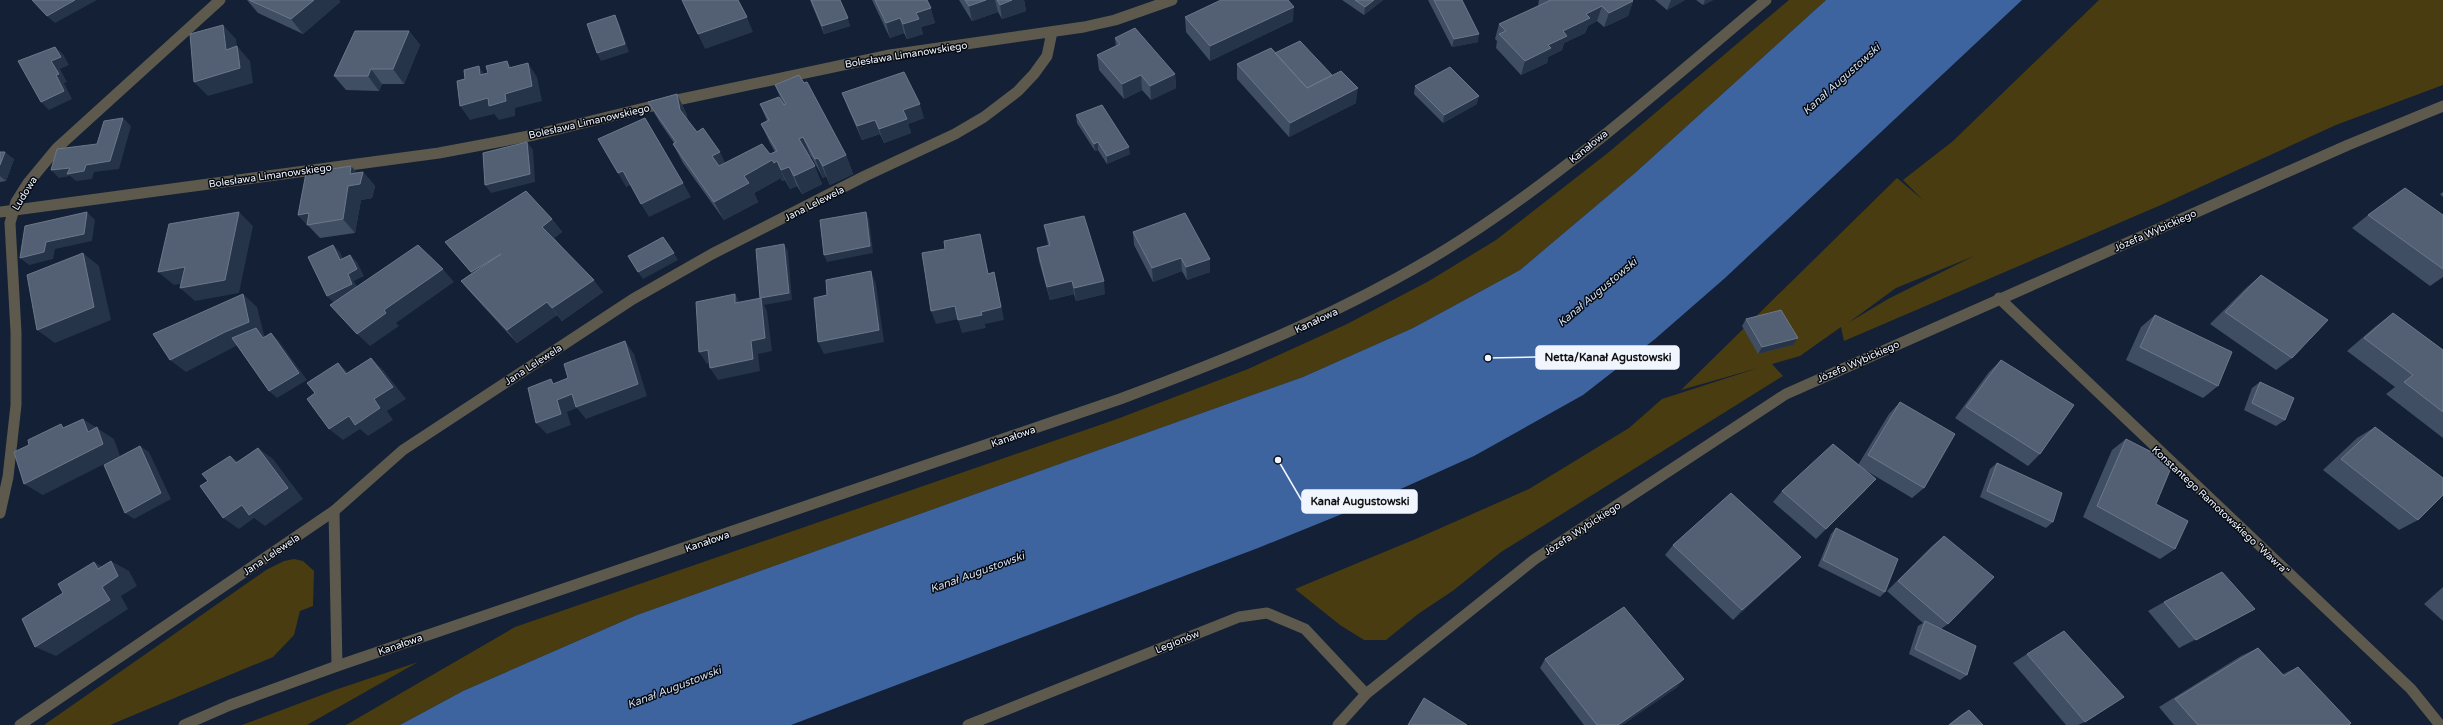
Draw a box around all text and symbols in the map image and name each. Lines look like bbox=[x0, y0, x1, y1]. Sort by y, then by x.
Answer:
street label: Bolesława Limanowskiego bbox=[844, 39, 968, 71]
water label: Kanał Augustowski bbox=[1800, 40, 1883, 117]
street label: Bolesława Limanowskiego bbox=[527, 102, 651, 142]
street label: Kanałowa bbox=[1567, 128, 1610, 166]
street label: Bolesława Limanowskiego bbox=[208, 161, 332, 191]
street label: Ludowa bbox=[10, 174, 40, 213]
street label: Jana Lelewela bbox=[782, 184, 846, 224]
street label: Józefa Wybickiego bbox=[2112, 207, 2198, 254]
water label: Kanał Augustowski bbox=[1555, 255, 1640, 329]
street label: Kanałowa bbox=[1293, 306, 1340, 336]
street label: Józefa Wybickiego bbox=[1815, 338, 1901, 385]
street label: Jana Lelewela bbox=[503, 342, 564, 388]
callout: Netta/Kanał Agustowski bbox=[1536, 346, 1679, 369]
text: Netta/Kanał Agustowski bbox=[1545, 351, 1672, 365]
street label: Kanałowa bbox=[990, 424, 1037, 450]
street label: Konstantego Ramotowskiego "Wawra" bbox=[2149, 444, 2291, 578]
callout: Kanał Augustowski bbox=[1302, 490, 1417, 513]
text: Kanał Augustowski bbox=[1310, 495, 1410, 509]
street label: Józefa Wybickiego bbox=[1542, 500, 1623, 558]
street label: Kanałowa bbox=[684, 529, 731, 555]
street label: Jana Lelewela bbox=[241, 531, 302, 578]
water label: Kanał Augustowski bbox=[928, 549, 1027, 596]
street label: Legionów bbox=[1154, 628, 1201, 656]
street label: Kanałowa bbox=[377, 632, 424, 658]
water label: Kanał Augustowski bbox=[626, 663, 724, 711]

